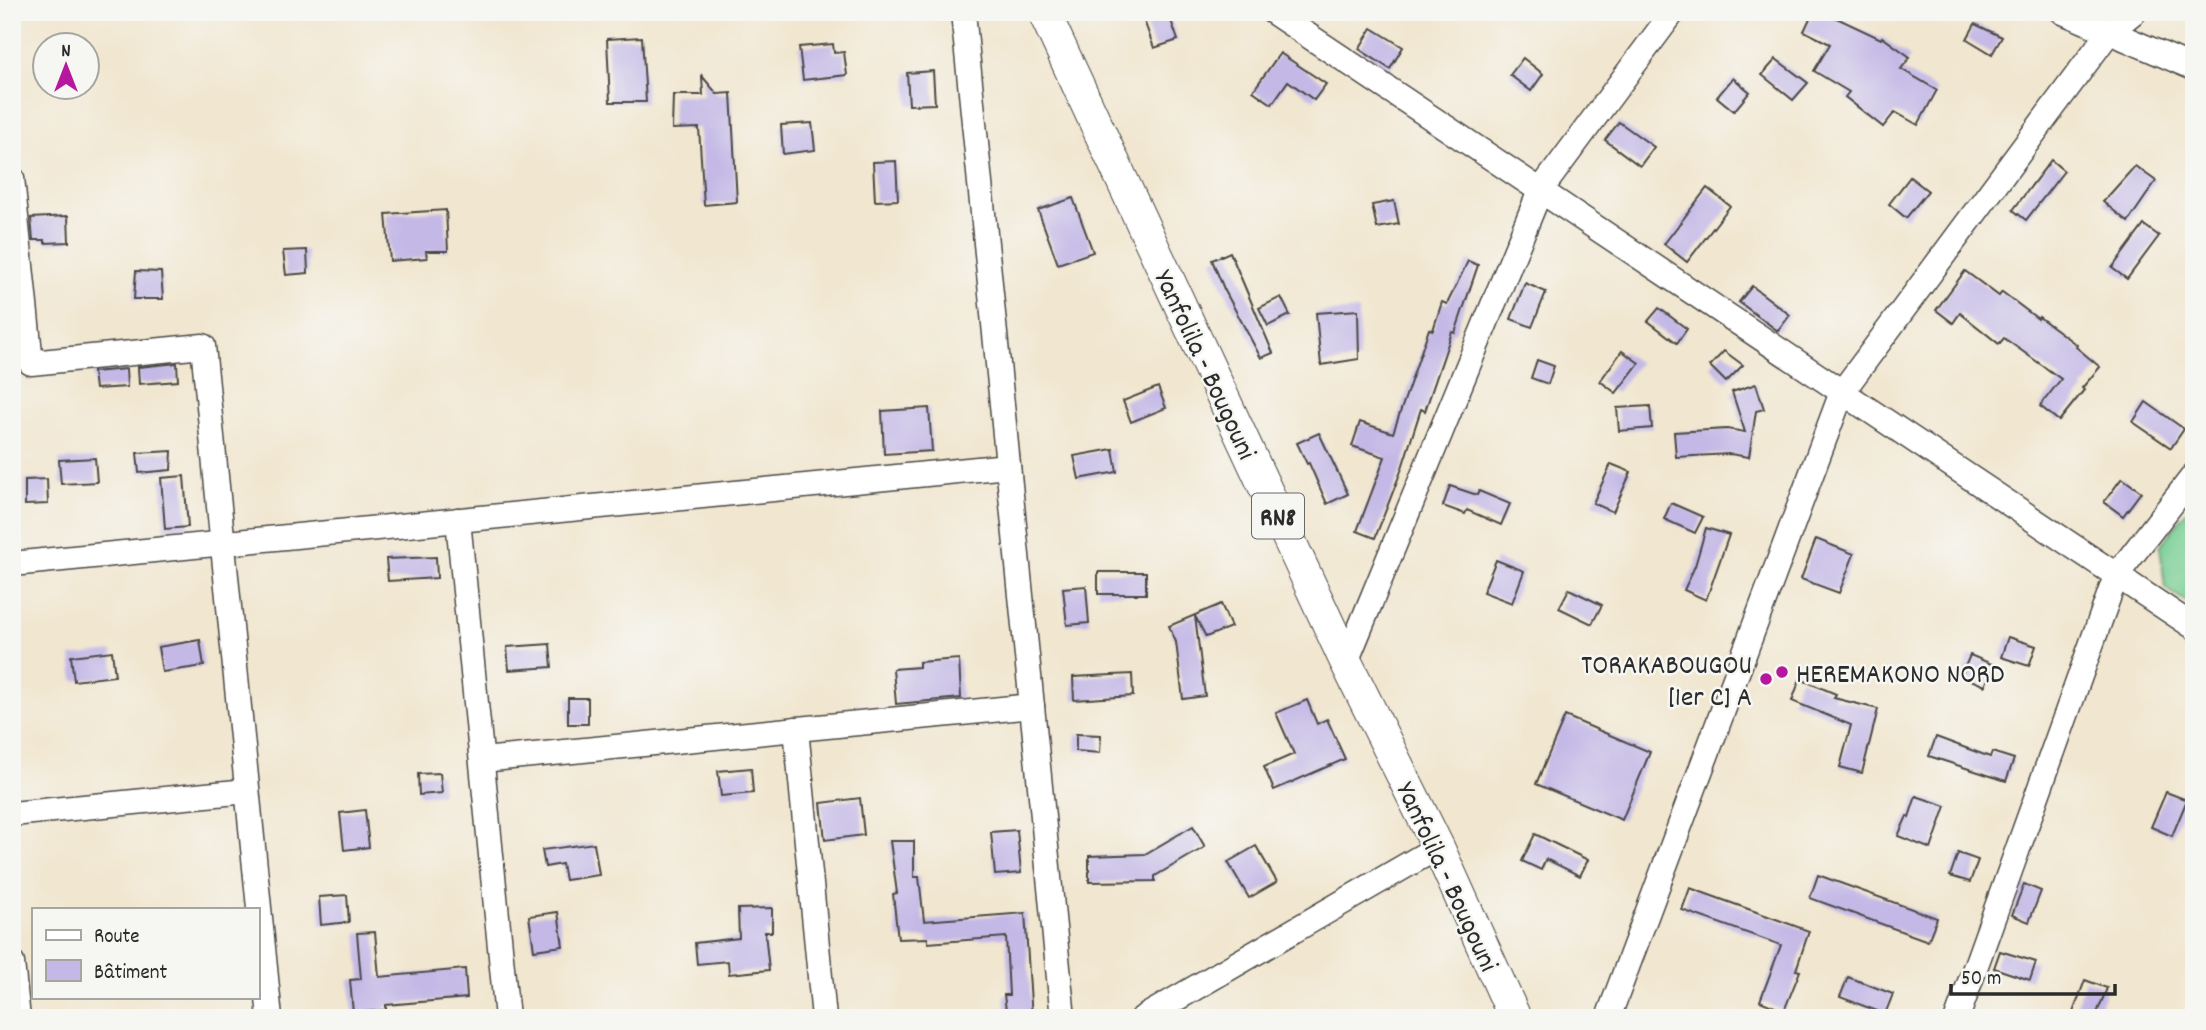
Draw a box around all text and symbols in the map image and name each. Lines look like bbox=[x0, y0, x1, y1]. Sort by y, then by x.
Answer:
north arrow bbox=[32, 32, 102, 102]
text: N bbox=[61, 39, 71, 66]
street label: Yanfolila - Bougouni bbox=[1141, 265, 1264, 468]
road number: RN8 bbox=[1252, 494, 1304, 538]
place label: TORAKABOUGOU [1er C] A bbox=[1581, 648, 1752, 720]
place label: HEREMAKONO NORD bbox=[1796, 657, 2004, 697]
marker: HEREMAKONO NORD bbox=[1774, 664, 1790, 680]
marker: TORAKABOUGOU [1er C] A bbox=[1758, 671, 1774, 687]
street label: Yanfolila - Bougouni bbox=[1383, 777, 1506, 980]
legend bbox=[32, 908, 259, 998]
text: Route bbox=[94, 923, 140, 953]
scale bar bbox=[1951, 953, 2115, 997]
text: Bâtiment bbox=[94, 959, 167, 989]
text: 50 m bbox=[1961, 965, 2001, 995]

